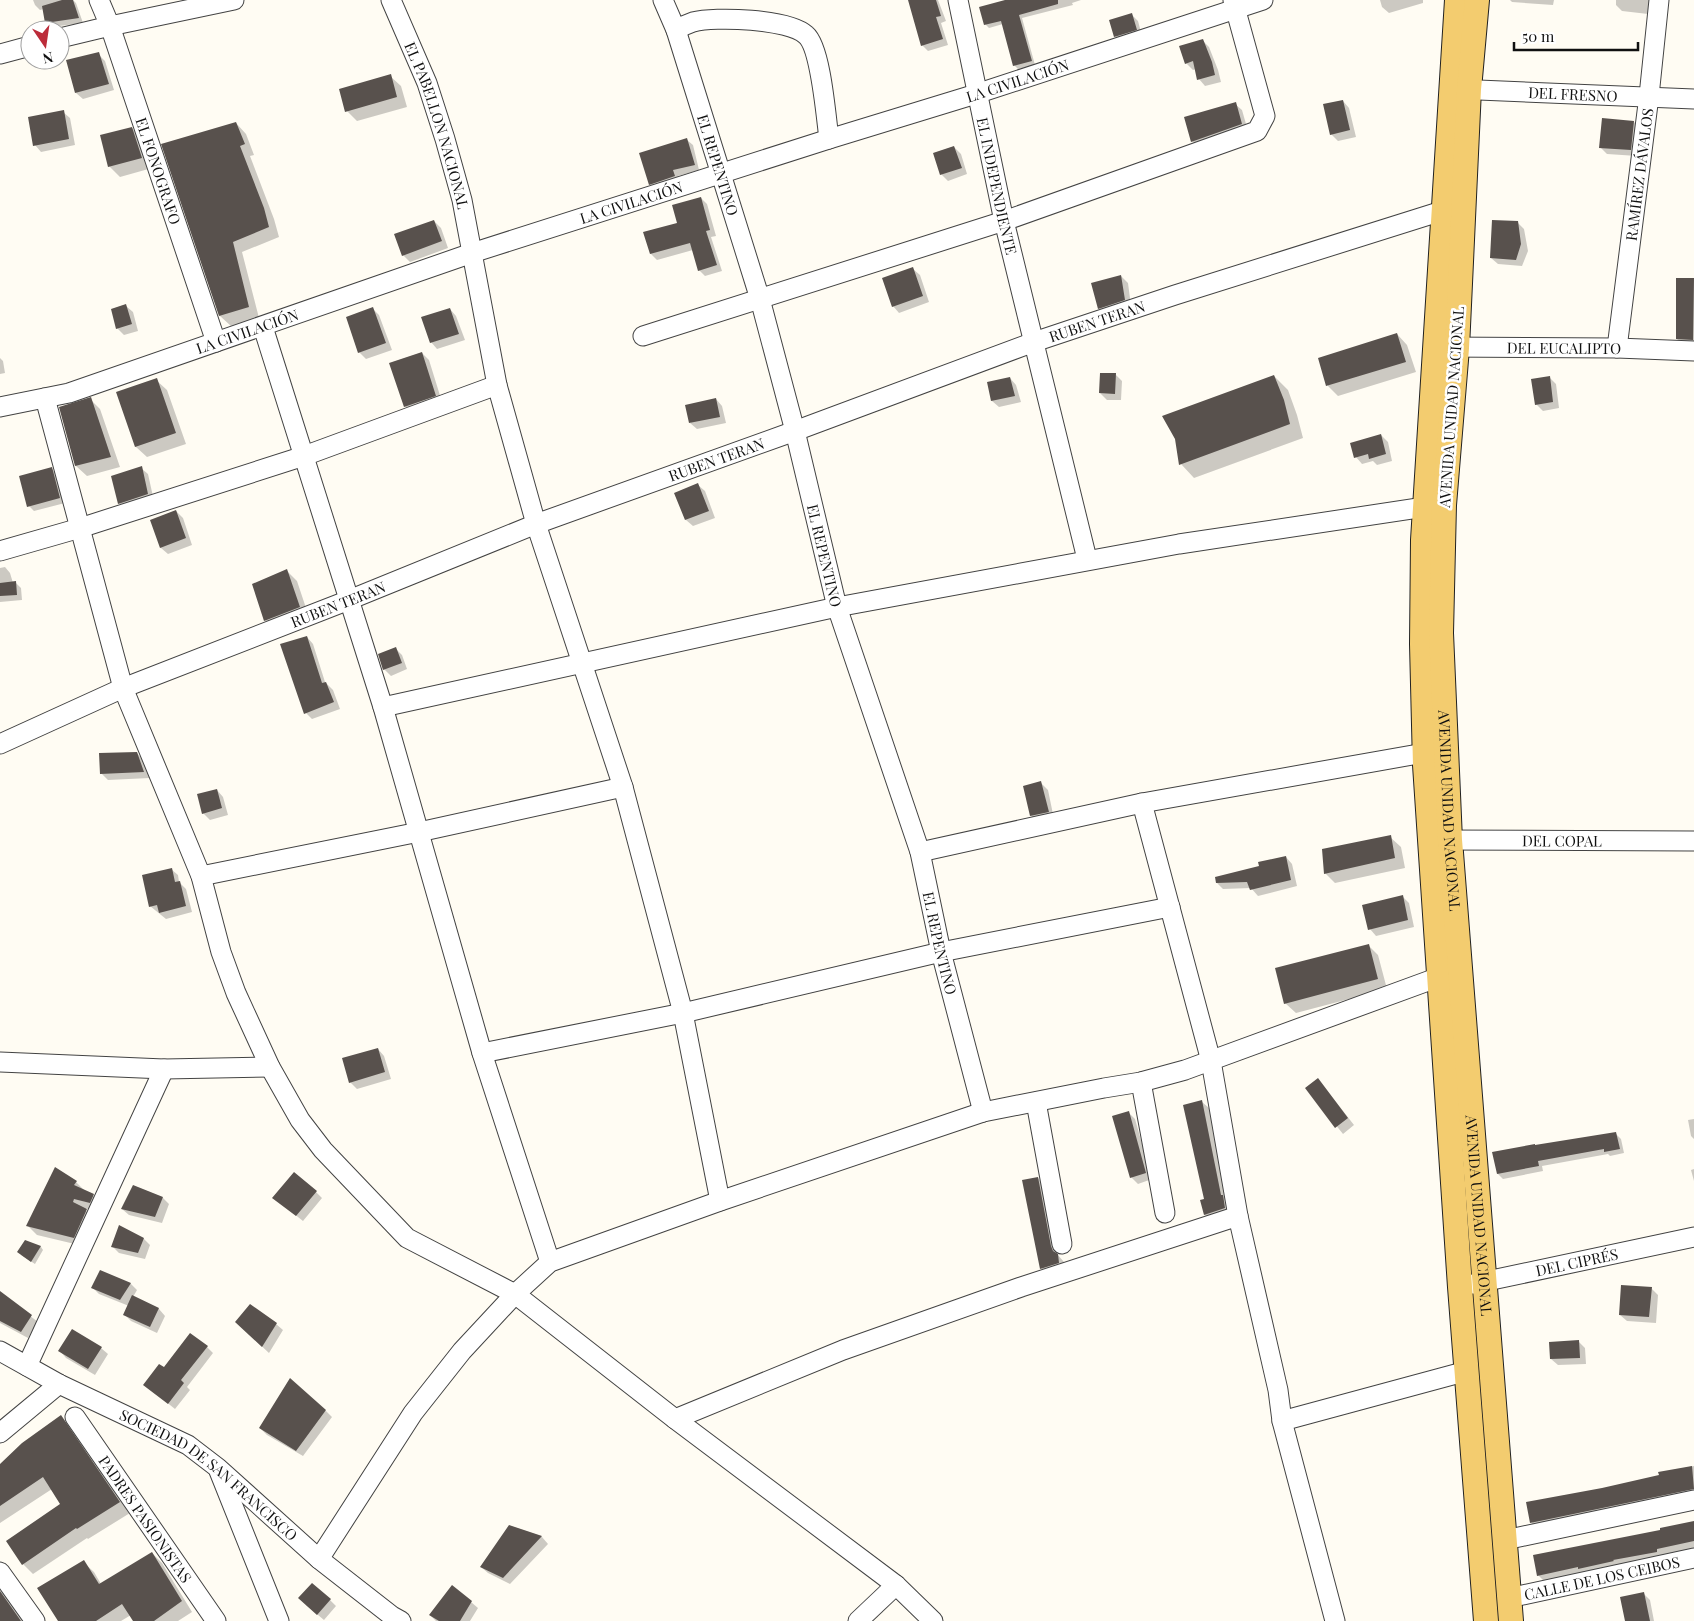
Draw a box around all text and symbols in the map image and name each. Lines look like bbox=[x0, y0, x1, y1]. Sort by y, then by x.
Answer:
north arrow bbox=[20, 20, 70, 70]
scale bar bbox=[1514, 20, 1638, 52]
text: 50 m bbox=[1522, 26, 1555, 46]
street label: EL PABELLON NACIONAL bbox=[400, 39, 474, 211]
text: N bbox=[41, 48, 55, 69]
street label: LA CIVILACIÓN bbox=[963, 54, 1072, 107]
street label: DEL FRESNO bbox=[1528, 82, 1618, 106]
street label: RAMÍREZ DÁVALOS bbox=[1621, 107, 1657, 242]
street label: EL REPENTINO bbox=[693, 112, 743, 218]
street label: EL FONOGRAFO bbox=[131, 115, 186, 227]
street label: EL INDEPENDIENTE bbox=[973, 116, 1022, 257]
street label: LA CIVILACIÓN bbox=[577, 176, 685, 228]
street label: RUBEN TERAN bbox=[1046, 296, 1148, 346]
street label: LA CIVILACIÓN bbox=[193, 304, 301, 358]
street label: AVENIDA UNIDAD NACIONAL bbox=[1434, 306, 1468, 509]
street label: DEL EUCALIPTO bbox=[1507, 337, 1621, 358]
street label: RUBEN TERAN bbox=[666, 433, 767, 486]
street label: EL REPENTINO bbox=[803, 502, 847, 609]
street label: RUBEN TERAN bbox=[288, 576, 389, 632]
street label: AVENIDA UNIDAD NACIONAL bbox=[1434, 709, 1466, 912]
street label: DEL COPAL bbox=[1522, 830, 1602, 851]
street label: EL REPENTINO bbox=[919, 890, 962, 997]
street label: AVENIDA UNIDAD NACIONAL bbox=[1461, 1113, 1497, 1317]
street label: DEL CIPRÉS bbox=[1534, 1243, 1620, 1280]
street label: SOCIEDAD DE SAN FRANCISCO bbox=[116, 1404, 302, 1545]
street label: PADRES PASIONISTAS bbox=[95, 1451, 197, 1587]
street label: CALLE DE LOS CEIBOS bbox=[1522, 1551, 1681, 1604]

